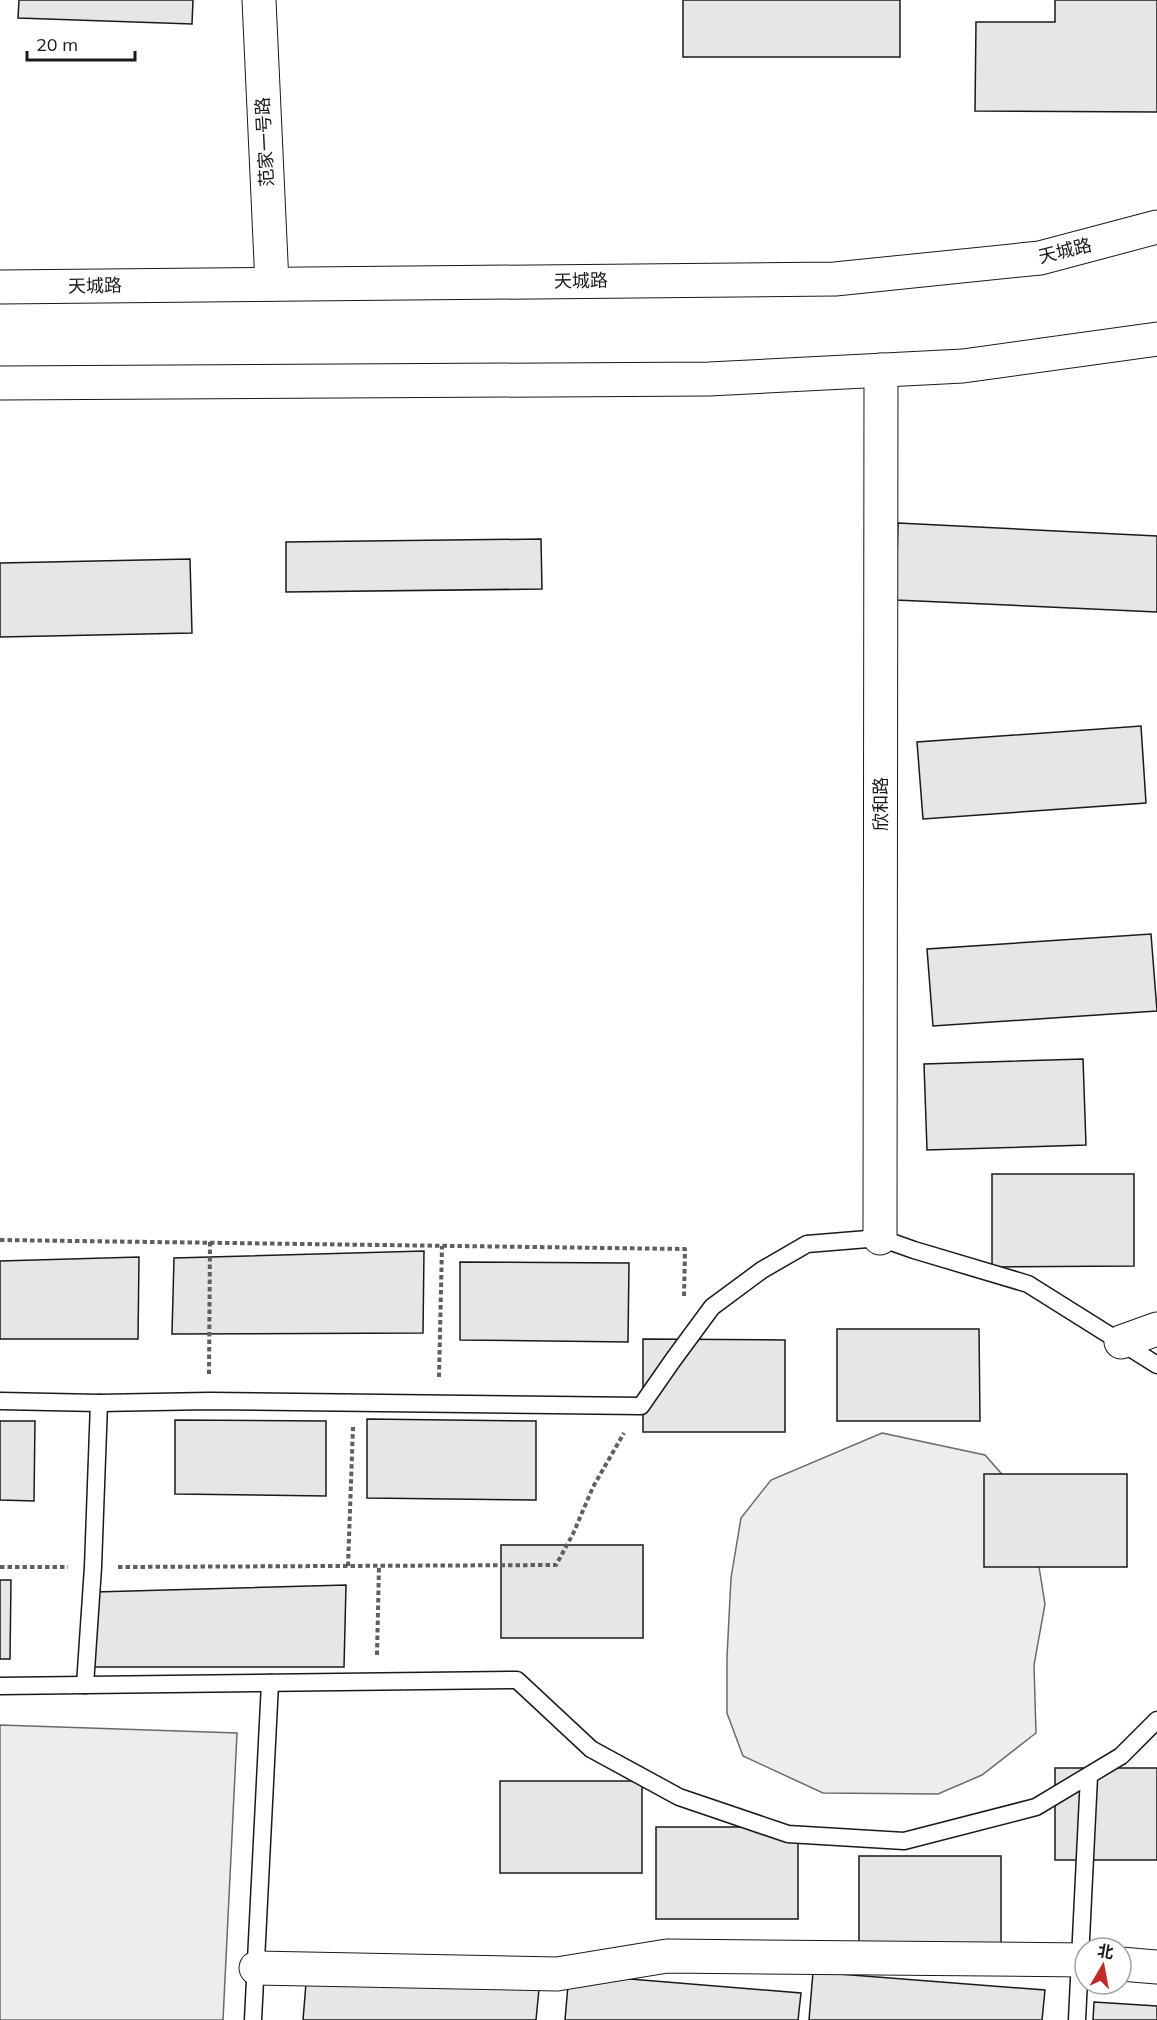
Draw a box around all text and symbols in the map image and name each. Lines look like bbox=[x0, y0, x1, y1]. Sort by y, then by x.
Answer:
scale bar bbox=[27, 24, 135, 62]
text: 20 m bbox=[36, 33, 78, 56]
street label: 范家一号路 bbox=[251, 96, 278, 188]
street label: 天城路 bbox=[1036, 233, 1094, 268]
street label: 天城路 bbox=[554, 269, 608, 292]
street label: 天城路 bbox=[68, 274, 122, 297]
street label: 欣和路 bbox=[869, 777, 892, 831]
north arrow bbox=[1073, 1936, 1133, 1996]
text: 北 bbox=[1096, 1940, 1115, 1962]

